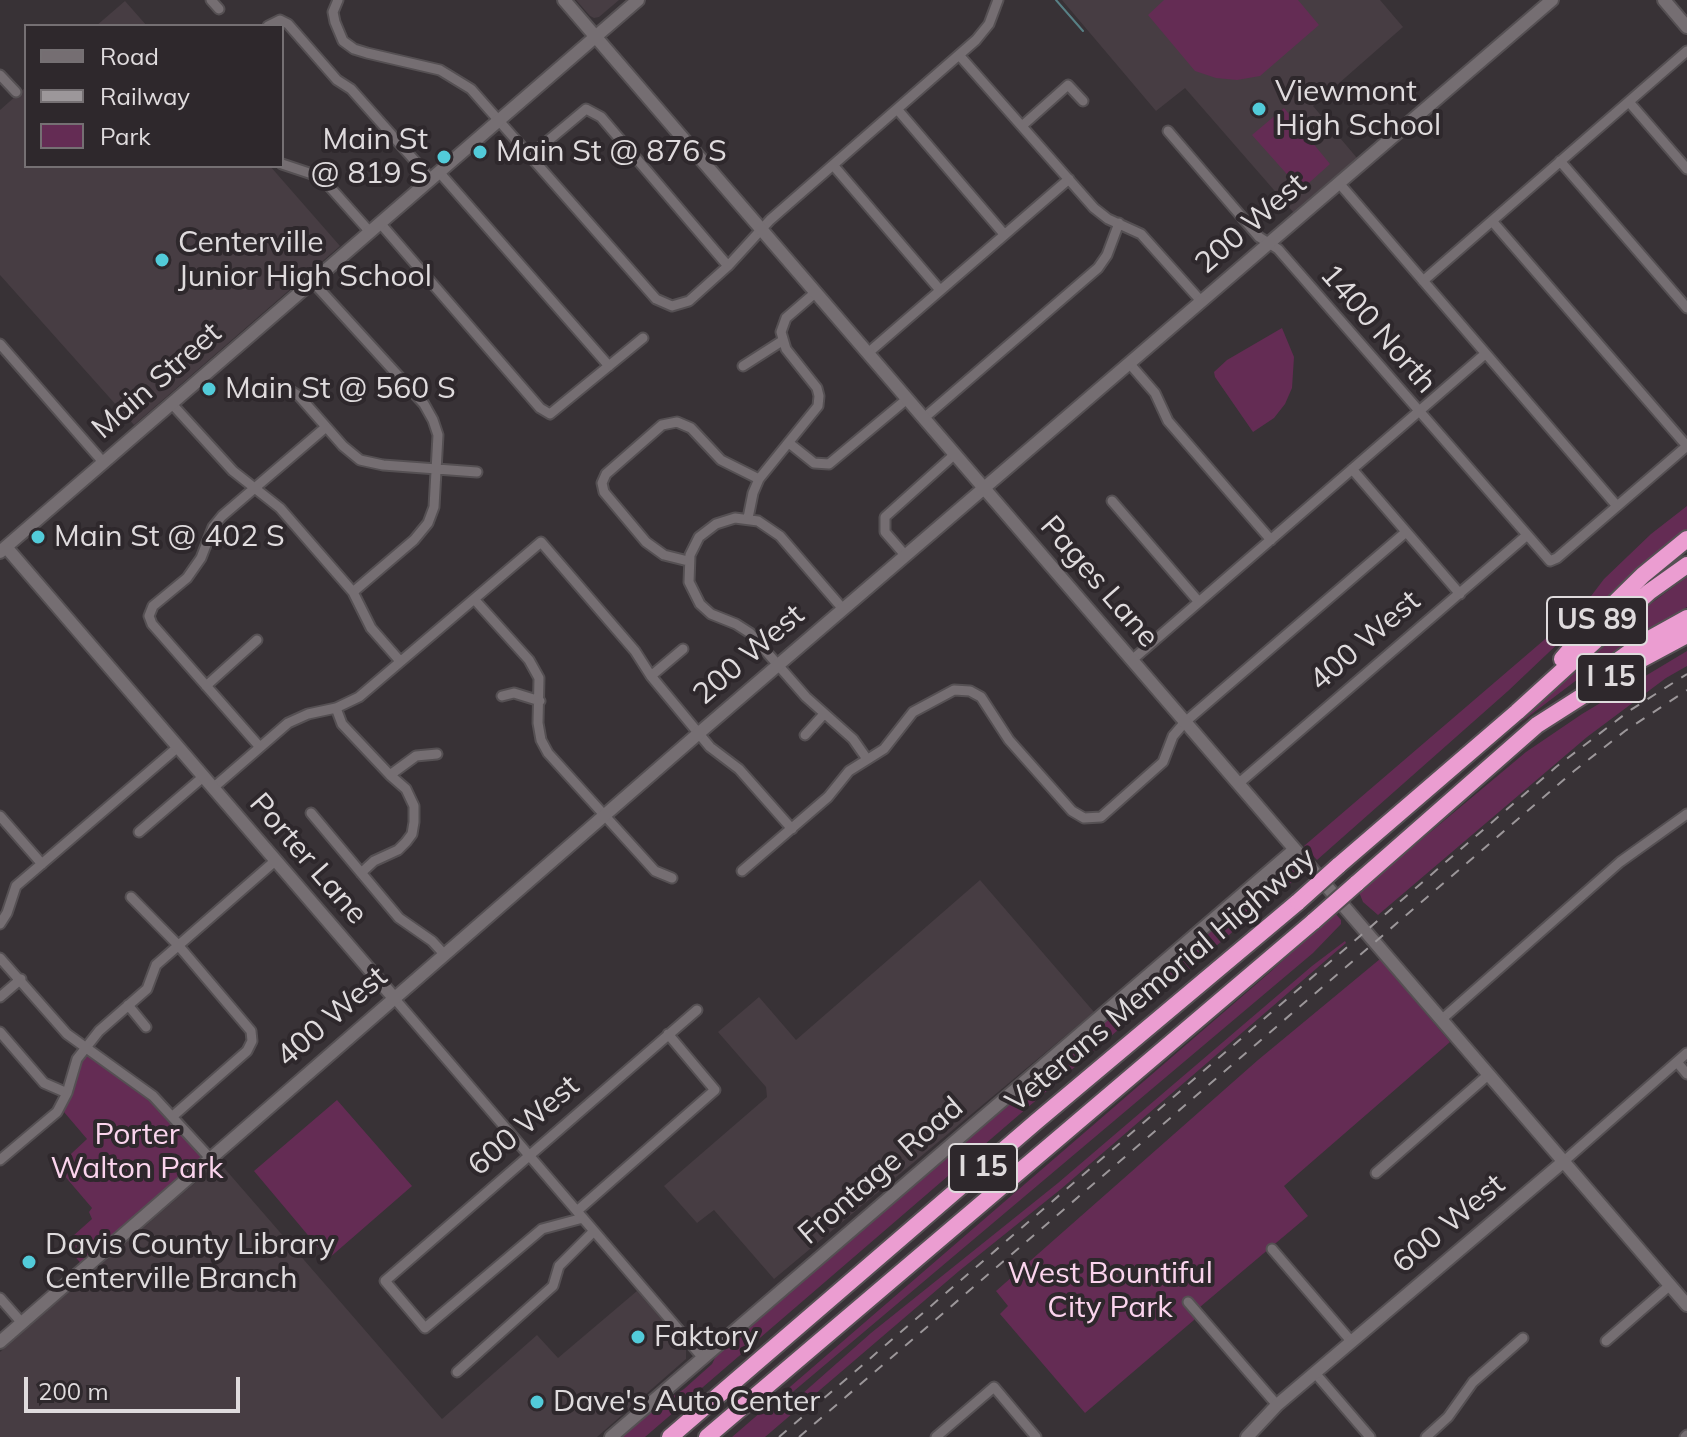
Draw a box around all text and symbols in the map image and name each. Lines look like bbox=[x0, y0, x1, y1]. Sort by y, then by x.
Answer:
legend bbox=[24, 24, 284, 168]
text: Road bbox=[100, 41, 159, 71]
place label: Viewmont High School bbox=[1275, 74, 1441, 144]
text: Railway bbox=[100, 81, 190, 111]
marker: Viewmont High School bbox=[1250, 100, 1268, 118]
text: Park bbox=[100, 121, 151, 151]
place label: Main St @ 819 S bbox=[311, 122, 428, 192]
place label: Main St @ 876 S bbox=[496, 134, 727, 170]
marker: Main St @ 876 S bbox=[471, 143, 489, 161]
marker: Main St @ 819 S bbox=[435, 148, 453, 166]
street label: 200 West bbox=[1188, 166, 1314, 282]
place label: Centerville Junior High School bbox=[178, 225, 432, 296]
marker: Centerville Junior High School bbox=[153, 251, 171, 269]
street label: 1400 North bbox=[1312, 257, 1444, 401]
street label: Main Street bbox=[85, 315, 229, 447]
place label: Main St @ 560 S bbox=[225, 371, 456, 407]
marker: Main St @ 560 S bbox=[200, 380, 218, 398]
street label: Pages Lane bbox=[1032, 509, 1166, 655]
place label: Main St @ 402 S bbox=[54, 519, 285, 555]
marker: Main St @ 402 S bbox=[29, 528, 47, 546]
street label: 400 West bbox=[1302, 583, 1428, 699]
street label: 200 West bbox=[686, 597, 812, 713]
road number: US 89 bbox=[1547, 597, 1647, 645]
road number: I 15 bbox=[1577, 654, 1645, 702]
street label: Porter Lane bbox=[242, 786, 374, 932]
street label: Veterans Memorial Highway bbox=[999, 840, 1323, 1120]
street label: 400 West bbox=[269, 959, 395, 1075]
street label: 600 West bbox=[461, 1068, 587, 1184]
street label: Frontage Road bbox=[791, 1090, 971, 1252]
park label: Porter Walton Park bbox=[51, 1117, 223, 1188]
road number: I 15 bbox=[949, 1144, 1017, 1192]
street label: 600 West bbox=[1386, 1167, 1512, 1281]
place label: Davis County Library Centerville Branch bbox=[45, 1227, 335, 1298]
marker: Davis County Library Centerville Branch bbox=[20, 1253, 38, 1271]
park label: West Bountiful City Park bbox=[1007, 1256, 1213, 1326]
place label: Faktory bbox=[654, 1319, 759, 1355]
marker: Faktory bbox=[629, 1328, 647, 1346]
scale bar bbox=[28, 1361, 244, 1411]
text: 200 m bbox=[38, 1376, 109, 1406]
place label: Dave's Auto Center bbox=[553, 1384, 820, 1420]
marker: Dave's Auto Center bbox=[528, 1393, 546, 1411]

